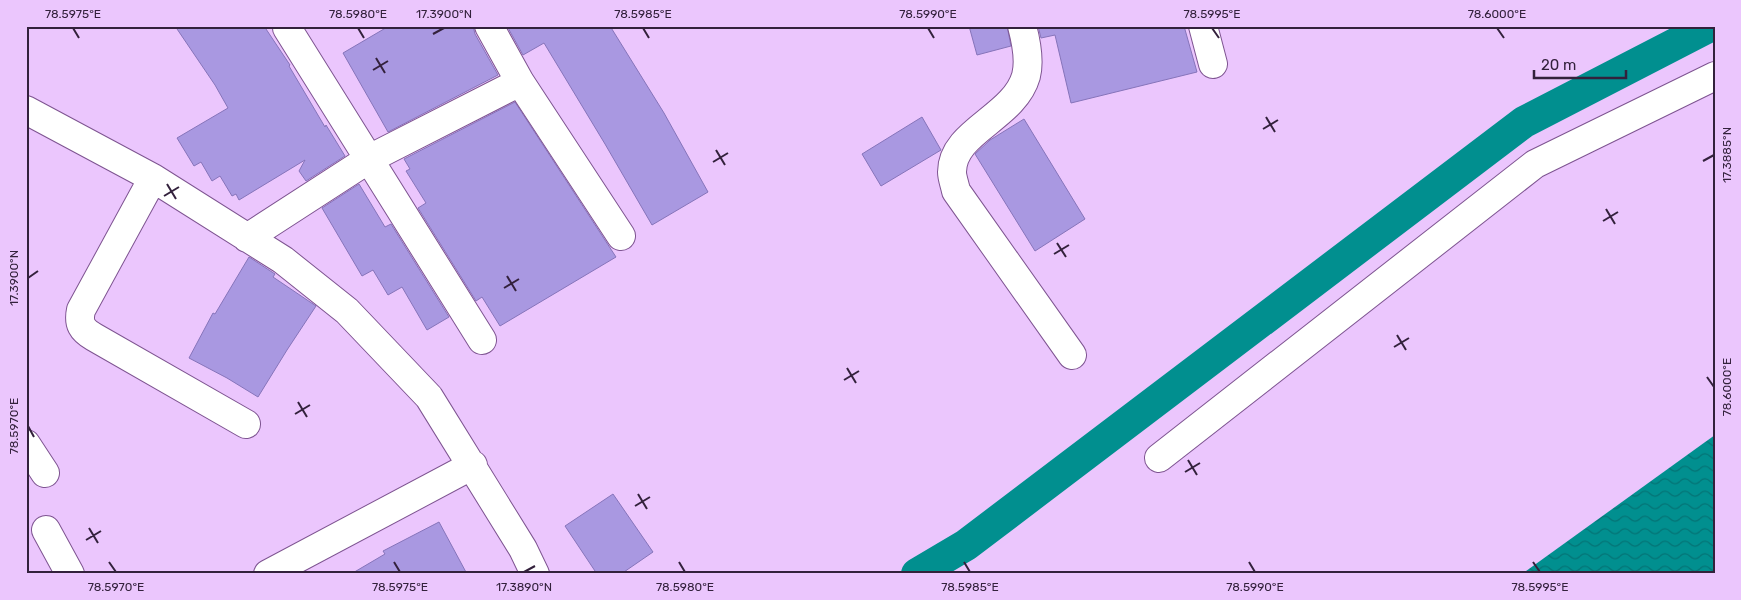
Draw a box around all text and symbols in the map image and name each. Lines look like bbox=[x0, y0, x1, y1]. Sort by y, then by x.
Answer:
text: 78.5975°E bbox=[45, 7, 101, 21]
text: 78.5980°E bbox=[329, 7, 387, 21]
text: 17.3900°N bbox=[416, 7, 472, 21]
text: 78.5985°E bbox=[614, 7, 672, 21]
text: 78.5990°E bbox=[899, 7, 957, 21]
text: 78.5995°E bbox=[1183, 7, 1241, 21]
text: 78.6000°E bbox=[1468, 7, 1526, 21]
scale bar bbox=[1534, 48, 1626, 80]
text: 20 m bbox=[1541, 56, 1576, 74]
text: 17.3885°N bbox=[1720, 127, 1734, 183]
text: 17.3900°N bbox=[7, 250, 21, 306]
text: 78.6000°E bbox=[1720, 358, 1734, 416]
text: 78.5970°E bbox=[7, 398, 21, 454]
text: 78.5970°E bbox=[88, 580, 144, 594]
text: 78.5975°E bbox=[372, 580, 428, 594]
text: 17.3890°N bbox=[496, 580, 552, 594]
text: 78.5980°E bbox=[656, 580, 714, 594]
text: 78.5985°E bbox=[941, 580, 999, 594]
text: 78.5990°E bbox=[1226, 580, 1284, 594]
text: 78.5995°E bbox=[1511, 580, 1569, 594]

